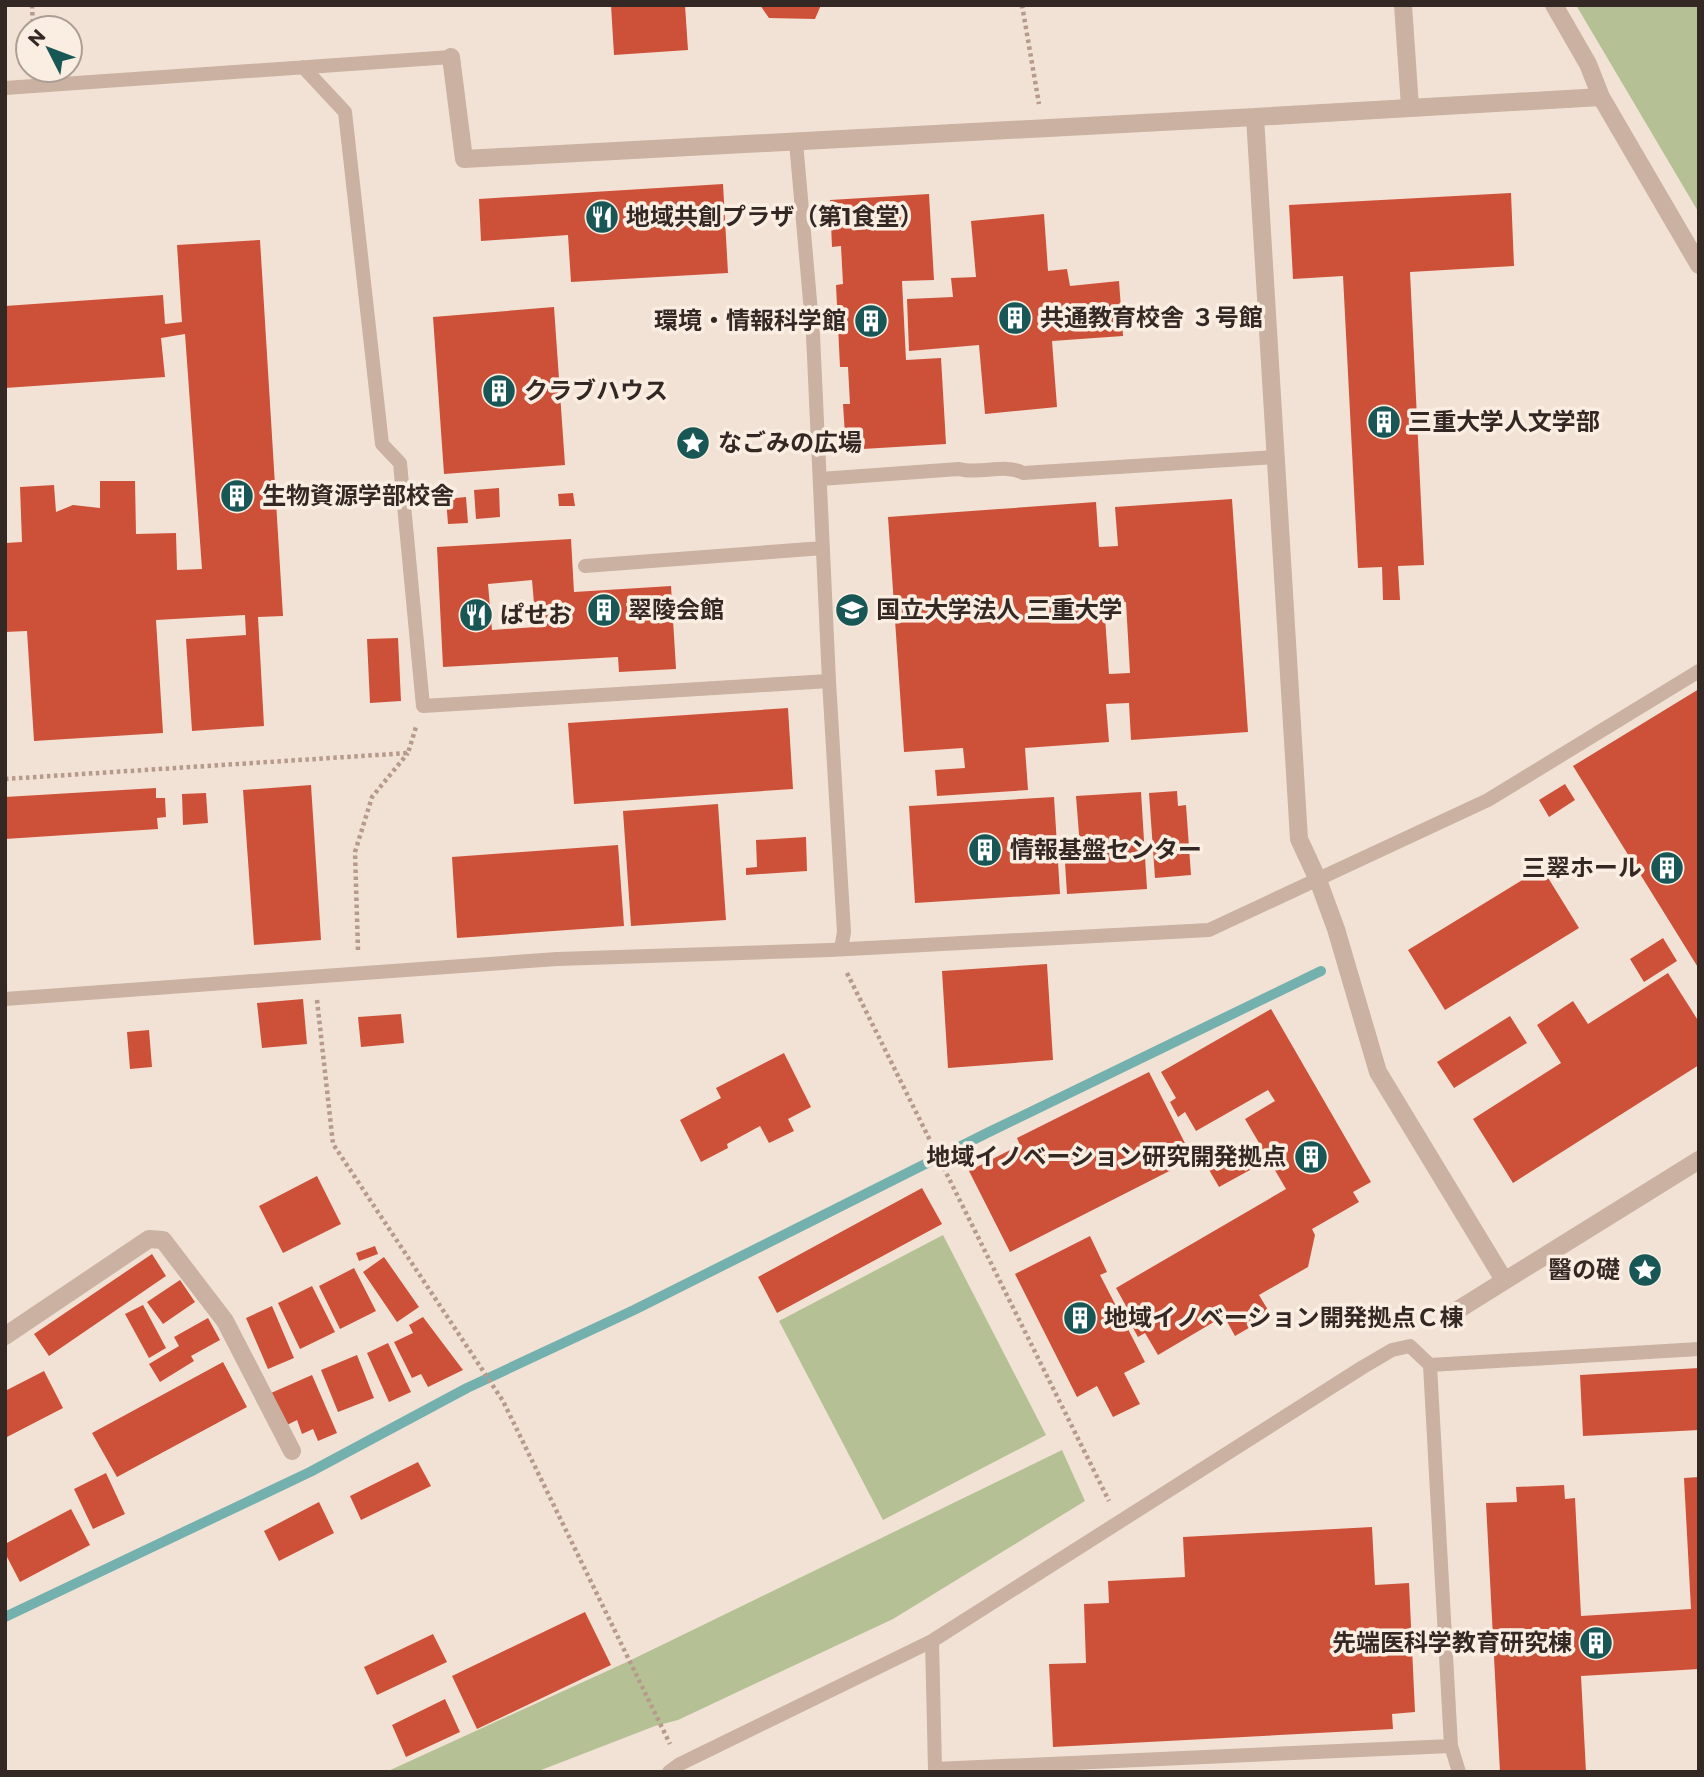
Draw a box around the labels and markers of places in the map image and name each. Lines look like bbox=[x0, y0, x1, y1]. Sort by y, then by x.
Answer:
restaurant icon: 地域共創プラザ（第1食堂） bbox=[583, 198, 621, 236]
place label: 地域共創プラザ（第1食堂） bbox=[626, 202, 923, 231]
building icon: 共通教育校舎 ３号館 bbox=[996, 299, 1034, 337]
building icon: 環境・情報科学館 bbox=[852, 302, 890, 340]
place label: 共通教育校舎 ３号館 bbox=[1040, 303, 1263, 332]
place label: 環境・情報科学館 bbox=[654, 306, 846, 335]
building icon: クラブハウス bbox=[480, 372, 518, 410]
place label: クラブハウス bbox=[524, 376, 668, 405]
building icon: 三重大学人文学部 bbox=[1365, 403, 1403, 441]
place label: 三重大学人文学部 bbox=[1408, 407, 1600, 436]
place icon: なごみの広場 bbox=[674, 424, 712, 462]
place label: なごみの広場 bbox=[718, 428, 862, 457]
building icon: 生物資源学部校舎 bbox=[218, 477, 256, 515]
place label: 生物資源学部校舎 bbox=[262, 481, 454, 510]
building icon: 翠陵会館 bbox=[585, 591, 623, 629]
school or university icon: 国立大学法人 三重大学 bbox=[833, 591, 871, 629]
place label: 翠陵会館 bbox=[628, 595, 724, 624]
place label: 国立大学法人 三重大学 bbox=[876, 595, 1123, 624]
restaurant icon: ぱせお bbox=[457, 596, 495, 634]
place label: ぱせお bbox=[500, 600, 572, 629]
building icon: 情報基盤センター bbox=[966, 831, 1004, 869]
place label: 情報基盤センター bbox=[1010, 835, 1202, 864]
building icon: 三翠ホール bbox=[1648, 849, 1686, 887]
place label: 三翠ホール bbox=[1522, 853, 1642, 882]
building icon: 地域イノベーション研究開発拠点 bbox=[1292, 1138, 1330, 1176]
place label: 地域イノベーション研究開発拠点 bbox=[926, 1142, 1286, 1171]
place icon: 醫の礎 bbox=[1626, 1251, 1664, 1289]
place label: 醫の礎 bbox=[1548, 1255, 1620, 1284]
building icon: 地域イノベーション開発拠点Ｃ棟 bbox=[1061, 1299, 1099, 1337]
place label: 地域イノベーション開発拠点Ｃ棟 bbox=[1104, 1303, 1464, 1332]
building icon: 先端医科学教育研究棟 bbox=[1577, 1624, 1615, 1662]
place label: 先端医科学教育研究棟 bbox=[1332, 1628, 1572, 1657]

